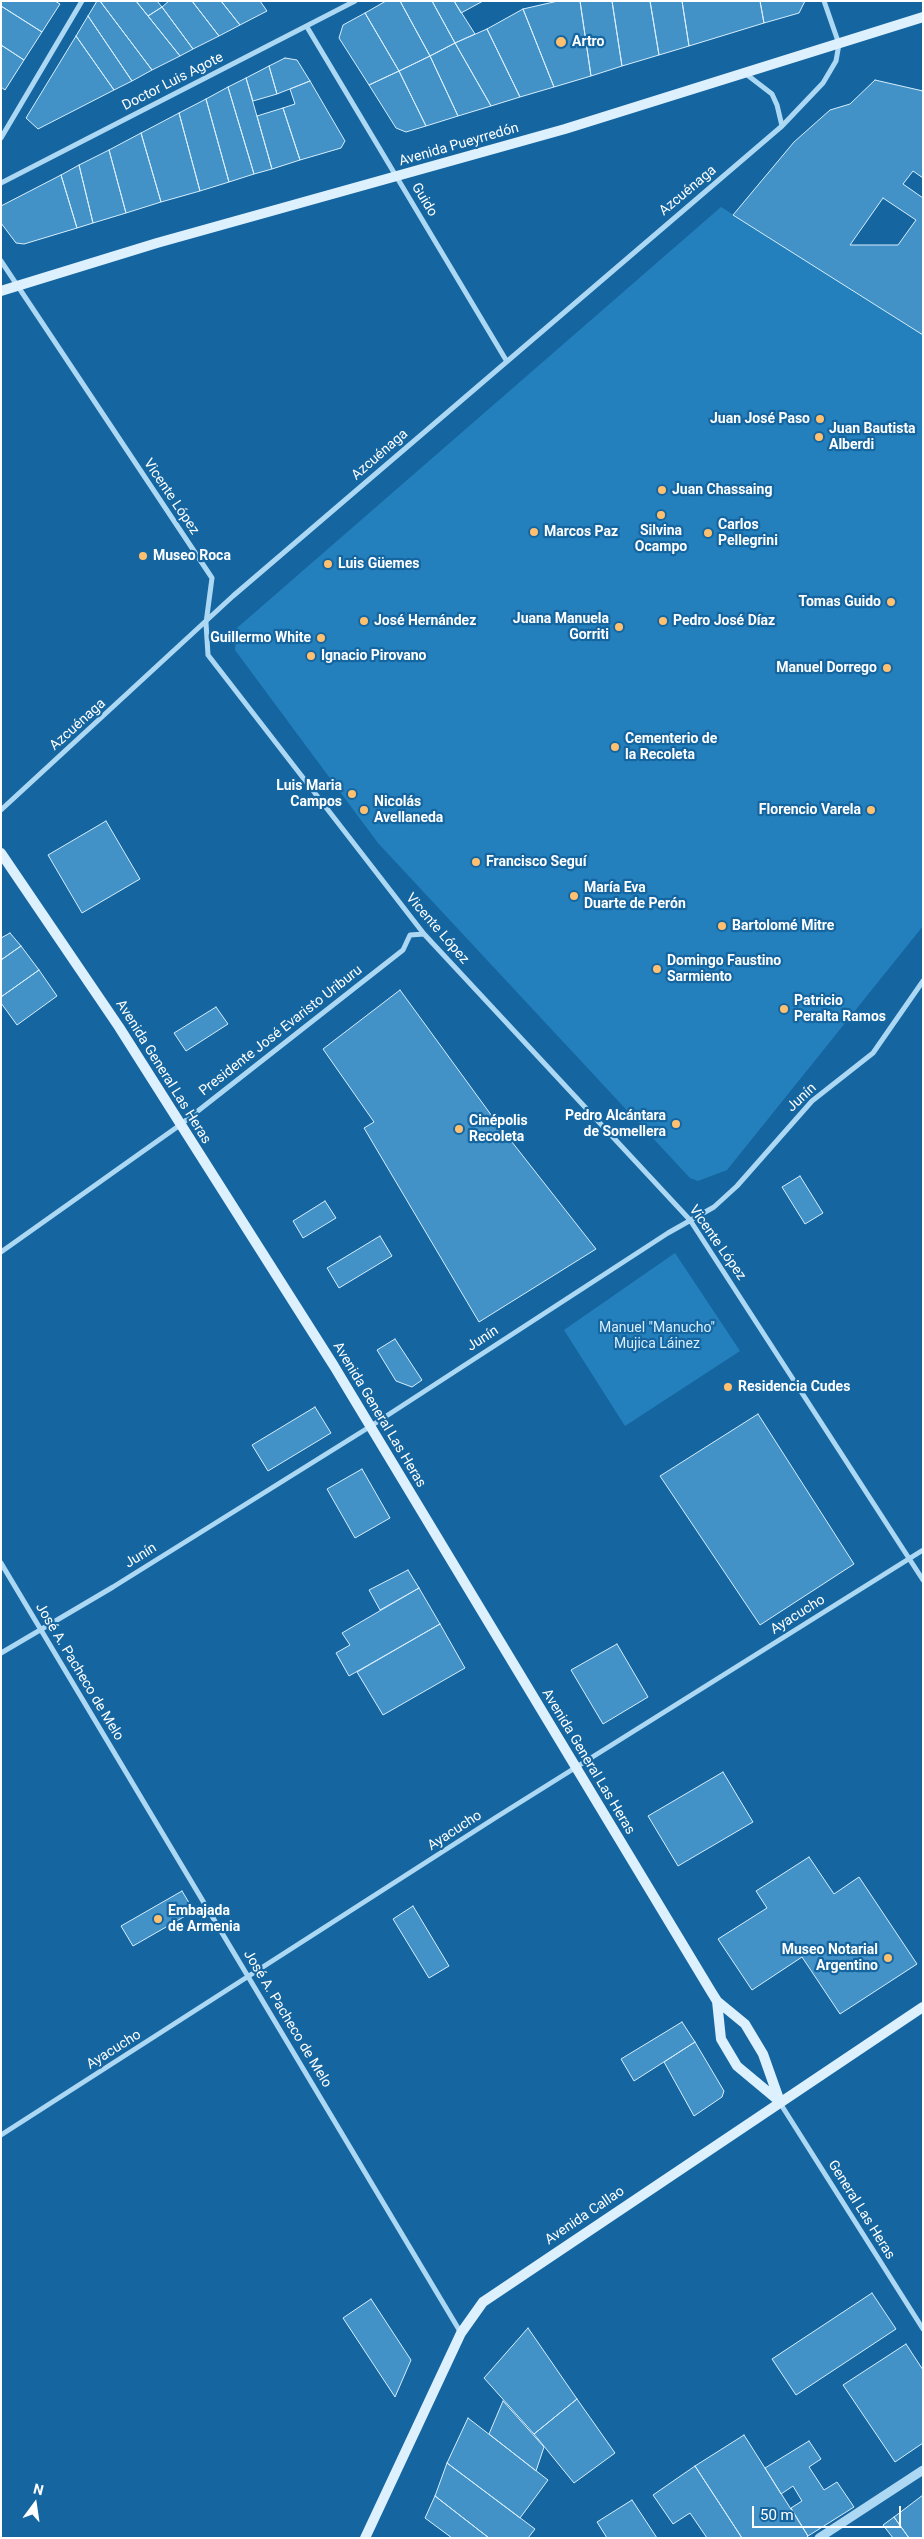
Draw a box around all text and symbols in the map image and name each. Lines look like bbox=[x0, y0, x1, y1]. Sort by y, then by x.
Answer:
place label: Artro bbox=[572, 34, 604, 50]
marker: Artro bbox=[554, 35, 568, 49]
street label: Doctor Luis Agote bbox=[120, 49, 226, 115]
street label: Avenida Pueyrredón bbox=[397, 120, 521, 170]
street label: Azcuénaga bbox=[656, 162, 720, 220]
street label: Guido bbox=[407, 180, 441, 220]
place label: Juan José Paso bbox=[710, 411, 810, 427]
marker: Juan José Paso bbox=[814, 413, 826, 425]
place label: Juan Bautista Alberdi bbox=[829, 421, 916, 454]
street label: Azcuénaga bbox=[348, 426, 412, 484]
marker: Juan Bautista Alberdi bbox=[813, 431, 825, 443]
street label: Vicente López bbox=[139, 456, 203, 538]
place label: Juan Chassaing bbox=[672, 482, 772, 498]
marker: Juan Chassaing bbox=[656, 484, 668, 496]
marker: Silvina Ocampo bbox=[655, 509, 667, 521]
place label: Carlos Pellegrini bbox=[718, 517, 778, 550]
place label: Silvina Ocampo bbox=[635, 523, 687, 556]
place label: Marcos Paz bbox=[544, 524, 618, 540]
marker: Marcos Paz bbox=[528, 526, 540, 538]
marker: Carlos Pellegrini bbox=[702, 527, 714, 539]
place label: Museo Roca bbox=[153, 548, 231, 564]
marker: Museo Roca bbox=[137, 550, 149, 562]
place label: Luis Güemes bbox=[338, 556, 419, 572]
marker: Luis Güemes bbox=[322, 558, 334, 570]
place label: Tomas Guido bbox=[798, 594, 881, 610]
marker: Tomas Guido bbox=[885, 596, 897, 608]
place label: Juana Manuela Gorriti bbox=[513, 611, 609, 644]
place label: José Hernández bbox=[374, 613, 476, 629]
place label: Pedro José Díaz bbox=[673, 613, 775, 629]
marker: José Hernández bbox=[358, 615, 370, 627]
marker: Pedro José Díaz bbox=[657, 615, 669, 627]
marker: Juana Manuela Gorriti bbox=[613, 621, 625, 633]
place label: Guillermo White bbox=[210, 630, 311, 646]
marker: Guillermo White bbox=[315, 632, 327, 644]
place label: Ignacio Pirovano bbox=[321, 648, 426, 664]
marker: Ignacio Pirovano bbox=[305, 650, 317, 662]
place label: Manuel Dorrego bbox=[776, 660, 877, 676]
marker: Manuel Dorrego bbox=[881, 662, 893, 674]
street label: Azcuénaga bbox=[47, 696, 109, 754]
place label: Cementerio de la Recoleta bbox=[625, 731, 717, 764]
marker: Cementerio de la Recoleta bbox=[609, 741, 621, 753]
place label: Luis Maria Campos bbox=[276, 778, 342, 810]
marker: Luis Maria Campos bbox=[346, 788, 358, 800]
place label: Nicolás Avellaneda bbox=[374, 794, 443, 826]
place label: Florencio Varela bbox=[759, 802, 861, 818]
marker: Nicolás Avellaneda bbox=[358, 804, 370, 816]
marker: Florencio Varela bbox=[865, 804, 877, 816]
place label: Francisco Seguí bbox=[486, 854, 586, 870]
marker: Francisco Seguí bbox=[470, 856, 482, 868]
place label: María Eva Duarte de Perón bbox=[584, 880, 686, 912]
street label: Vicente López bbox=[402, 890, 472, 968]
marker: María Eva Duarte de Perón bbox=[568, 890, 580, 902]
place label: Bartolomé Mitre bbox=[732, 918, 834, 934]
marker: Bartolomé Mitre bbox=[716, 920, 728, 932]
place label: Domingo Faustino Sarmiento bbox=[667, 953, 781, 986]
street label: Presidente José Evaristo Uriburu bbox=[196, 962, 366, 1100]
marker: Domingo Faustino Sarmiento bbox=[651, 963, 663, 975]
place label: Patricio Peralta Ramos bbox=[794, 993, 886, 1026]
street label: Avenida General Las Heras bbox=[112, 997, 214, 1147]
marker: Patricio Peralta Ramos bbox=[778, 1003, 790, 1015]
street label: Junín bbox=[784, 1080, 820, 1116]
place label: Pedro Alcántara de Somellera bbox=[565, 1108, 666, 1140]
place label: Cinépolis Recoleta bbox=[469, 1113, 528, 1146]
marker: Pedro Alcántara de Somellera bbox=[670, 1118, 682, 1130]
marker: Cinépolis Recoleta bbox=[453, 1123, 465, 1135]
street label: Vicente López bbox=[685, 1202, 749, 1284]
park label: Manuel "Manucho" Mujica Láinez bbox=[599, 1320, 715, 1352]
street label: Junín bbox=[464, 1323, 502, 1355]
street label: Avenida General Las Heras bbox=[329, 1339, 429, 1491]
place label: Residencia Cudes bbox=[738, 1379, 850, 1395]
marker: Residencia Cudes bbox=[722, 1381, 734, 1393]
street label: Junín bbox=[122, 1540, 160, 1572]
street label: Ayacucho bbox=[768, 1592, 828, 1638]
street label: José A. Pacheco de Melo bbox=[31, 1600, 127, 1744]
street label: Avenida General Las Heras bbox=[538, 1686, 638, 1838]
street label: Ayacucho bbox=[425, 1807, 485, 1855]
place label: Embajada de Armenia bbox=[168, 1903, 240, 1935]
marker: Embajada de Armenia bbox=[152, 1913, 164, 1925]
place label: Museo Notarial Argentino bbox=[782, 1942, 878, 1974]
street label: José A. Pacheco de Melo bbox=[239, 1947, 335, 2091]
marker: Museo Notarial Argentino bbox=[882, 1952, 894, 1964]
street label: Ayacucho bbox=[84, 2027, 144, 2073]
street label: General Las Heras bbox=[824, 2157, 898, 2263]
street label: Avenida Callao bbox=[542, 2183, 628, 2249]
north arrow bbox=[10, 2479, 60, 2529]
text: N bbox=[32, 2480, 45, 2498]
scale bar bbox=[754, 2496, 903, 2528]
text: 50 m bbox=[760, 2506, 794, 2524]

